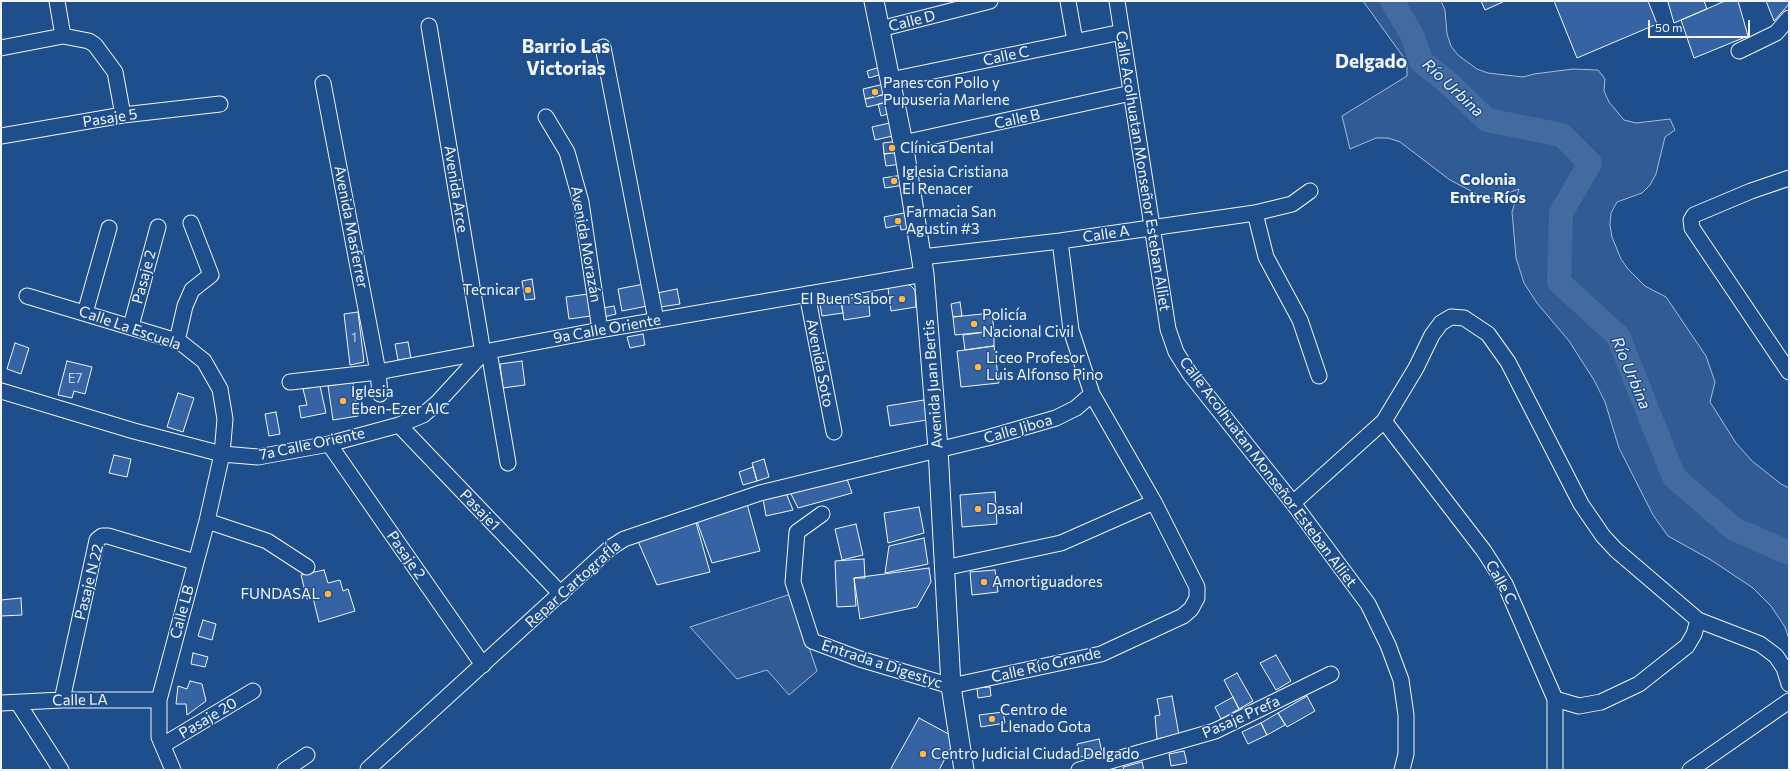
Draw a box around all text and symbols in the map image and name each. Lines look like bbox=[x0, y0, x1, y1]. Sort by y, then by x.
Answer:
street label: Calle D bbox=[887, 7, 937, 35]
scale bar bbox=[1650, 12, 1752, 38]
text: 50 m bbox=[1655, 20, 1683, 34]
street label: Calle Acolhuatan Monseñor Esteban Alliet bbox=[1112, 30, 1174, 312]
district label: Barrio Las Victorias bbox=[522, 36, 610, 80]
street label: Calle C bbox=[981, 42, 1031, 70]
district label: Delgado bbox=[1335, 51, 1407, 73]
water label: Río Urbina bbox=[1418, 55, 1488, 121]
place label: Panes con Pollo y Pupuseria Marlene bbox=[883, 74, 1010, 109]
marker: Panes con Pollo y Pupuseria Marlene bbox=[870, 87, 880, 97]
street label: Pasaje 5 bbox=[81, 105, 139, 131]
street label: Calle B bbox=[993, 105, 1041, 133]
place label: Clínica Dental bbox=[900, 139, 994, 157]
marker: Clínica Dental bbox=[887, 143, 897, 153]
street label: Avenida Arce bbox=[440, 144, 472, 234]
place label: Iglesia Cristiana El Renacer bbox=[902, 163, 1009, 198]
street label: Avenida Masferrer bbox=[330, 164, 372, 290]
district label: Colonia Entre Ríos bbox=[1450, 170, 1526, 208]
marker: Iglesia Cristiana El Renacer bbox=[889, 176, 899, 186]
street label: Avenida Morazán bbox=[567, 184, 605, 304]
place label: Farmacia San Agustin #3 bbox=[906, 203, 996, 238]
marker: Farmacia San Agustin #3 bbox=[893, 216, 903, 226]
street label: Calle A bbox=[1082, 222, 1130, 246]
street label: Pasaje 2 bbox=[128, 248, 160, 306]
place label: Tecnicar bbox=[463, 281, 520, 299]
marker: Tecnicar bbox=[523, 285, 533, 295]
place label: El Buen Sabor bbox=[801, 290, 894, 308]
marker: El Buen Sabor bbox=[897, 294, 907, 304]
street label: Calle La Escuela bbox=[77, 302, 183, 354]
place label: Policía Nacional Civil bbox=[982, 306, 1074, 341]
street label: 9a Calle Oriente bbox=[552, 311, 662, 347]
street label: Avenida Soto bbox=[803, 317, 837, 409]
street label: Avenida Juan Bertis bbox=[920, 319, 946, 449]
marker: Policía Nacional Civil bbox=[969, 319, 979, 329]
house number: 1 bbox=[351, 330, 357, 346]
water label: Río Urbina bbox=[1607, 334, 1655, 412]
place label: Liceo Profesor Luis Alfonso Pino bbox=[986, 349, 1103, 384]
street label: Calle Acolhuatan Monseñor Esteban Alliet bbox=[1175, 353, 1361, 591]
marker: Liceo Profesor Luis Alfonso Pino bbox=[973, 362, 983, 372]
house number: E7 bbox=[68, 371, 82, 387]
place label: Iglesia Eben-Ezer AIC bbox=[351, 383, 450, 418]
marker: Iglesia Eben-Ezer AIC bbox=[338, 396, 348, 406]
street label: Calle Jiboa bbox=[982, 411, 1054, 447]
street label: 7a Calle Oriente bbox=[258, 424, 366, 464]
street label: Pasaje1 bbox=[456, 486, 504, 534]
place label: Dasal bbox=[986, 500, 1023, 518]
marker: Dasal bbox=[973, 504, 983, 514]
street label: Pasaje 2 bbox=[383, 527, 429, 583]
street label: Repar CartografÍa bbox=[522, 537, 624, 631]
street label: Pasaje N 22 bbox=[71, 542, 107, 622]
street label: Calle C bbox=[1482, 557, 1520, 607]
place label: Amortiguadores bbox=[992, 573, 1103, 591]
marker: Amortiguadores bbox=[979, 577, 989, 587]
street label: Calle LB bbox=[166, 583, 198, 641]
place label: FUNDASAL bbox=[240, 585, 320, 603]
marker: FUNDASAL bbox=[323, 589, 333, 599]
street label: Entrada a Digestyc bbox=[819, 636, 945, 692]
street label: Calle Río Grande bbox=[989, 644, 1103, 686]
street label: Calle LA bbox=[52, 691, 108, 709]
street label: Pasaje Prefa bbox=[1199, 692, 1283, 742]
street label: Pasaje 20 bbox=[176, 694, 240, 742]
place label: Centro de Llenado Gota bbox=[1000, 701, 1091, 736]
marker: Centro de Llenado Gota bbox=[987, 714, 997, 724]
place label: Centro Judicial Ciudad Delgado bbox=[931, 745, 1139, 763]
marker: Centro Judicial Ciudad Delgado bbox=[918, 749, 928, 759]

